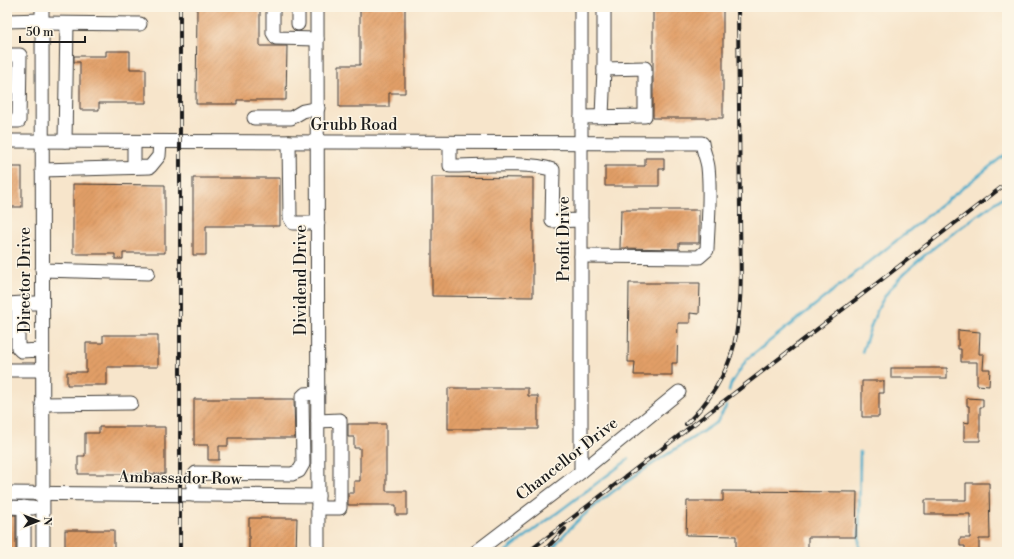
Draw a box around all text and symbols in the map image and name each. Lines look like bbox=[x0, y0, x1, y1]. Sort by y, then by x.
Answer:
scale bar bbox=[20, 18, 85, 44]
text: 50 m bbox=[26, 25, 54, 40]
street label: Grubb Road bbox=[311, 115, 397, 135]
street label: Profit Drive bbox=[554, 196, 574, 282]
street label: Dividend Drive bbox=[291, 225, 311, 335]
street label: Director Drive bbox=[15, 227, 35, 333]
street label: Chancellor Drive bbox=[512, 413, 622, 505]
street label: Ambassador Row bbox=[117, 467, 243, 489]
north arrow bbox=[18, 501, 58, 541]
text: N bbox=[40, 517, 54, 526]

